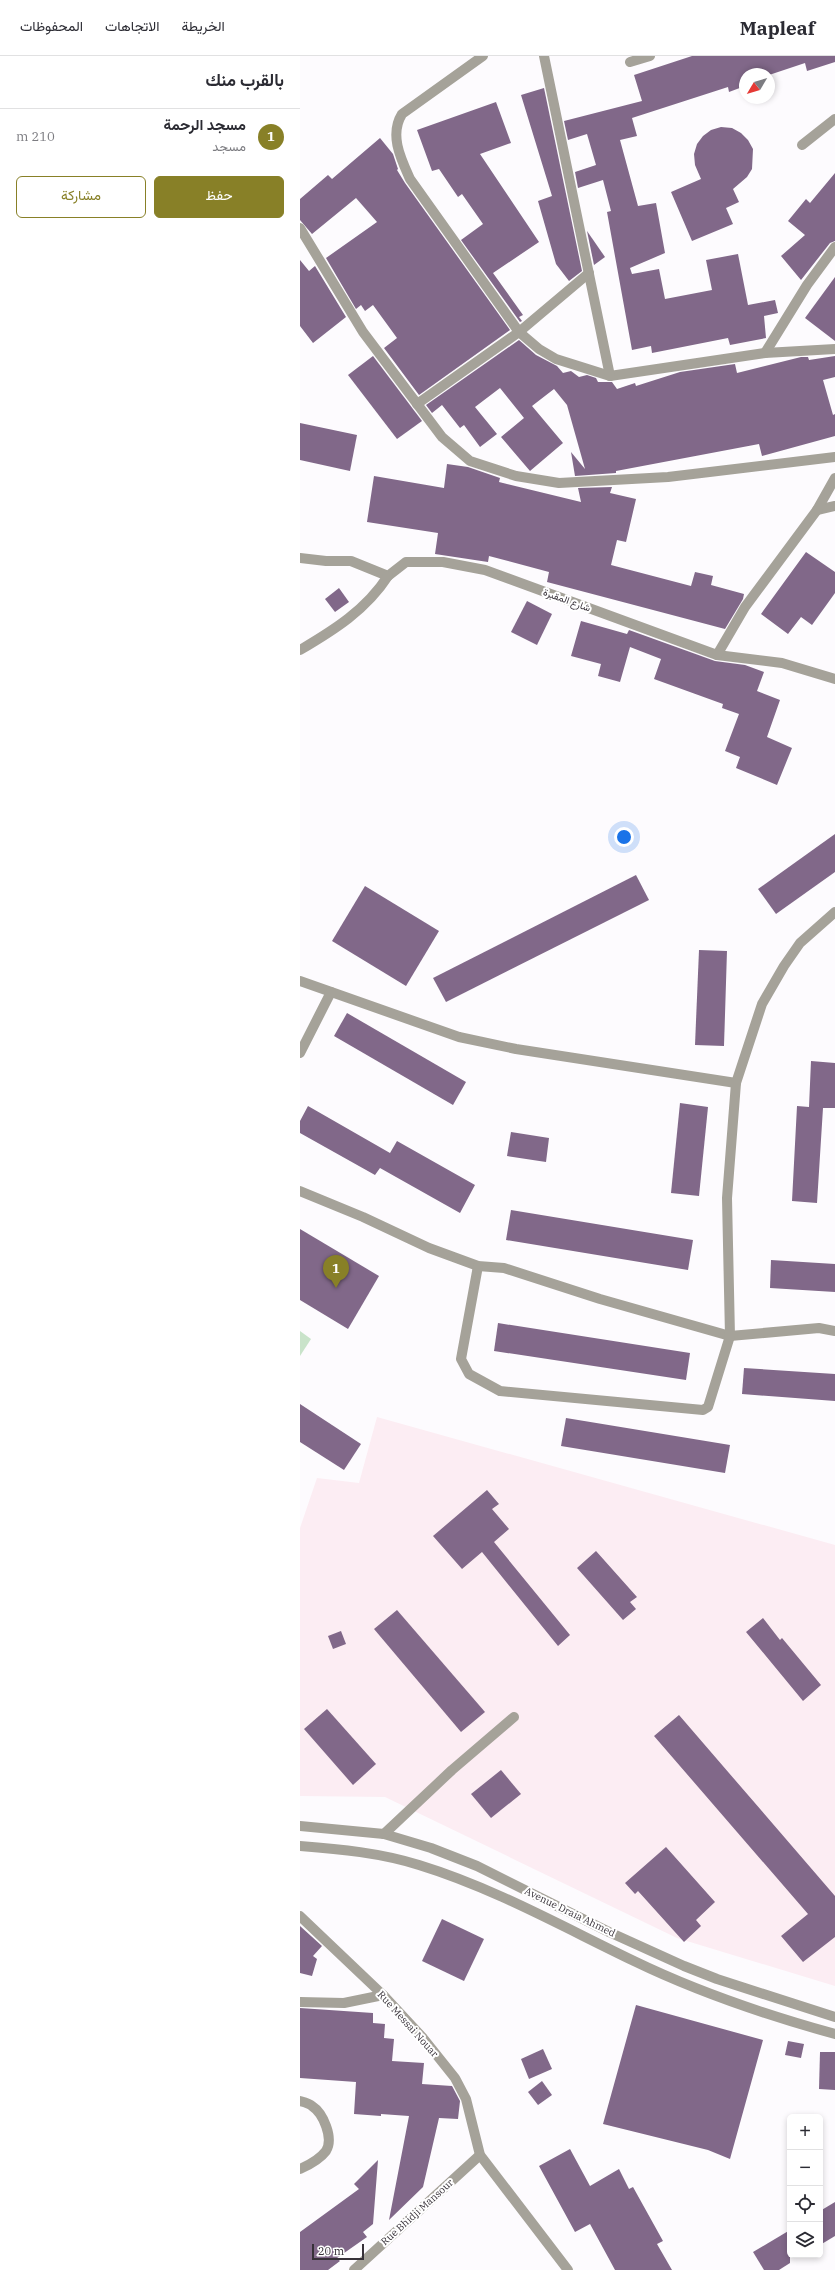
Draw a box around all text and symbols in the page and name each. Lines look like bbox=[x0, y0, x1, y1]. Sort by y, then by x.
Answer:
text: Mapleaf bbox=[740, 16, 815, 40]
text: المحفوظات bbox=[20, 17, 83, 35]
text: الاتجاهات bbox=[105, 17, 159, 35]
text: الخريطة bbox=[181, 17, 225, 35]
north arrow bbox=[739, 68, 775, 104]
text: بالقرب منك bbox=[205, 69, 284, 91]
text: مسجد الرحمة bbox=[163, 115, 246, 134]
text: 210 m bbox=[16, 128, 55, 145]
text: 1 bbox=[267, 128, 275, 145]
text: مسجد bbox=[212, 138, 246, 155]
button: مشاركة bbox=[16, 176, 146, 218]
button: حفظ bbox=[154, 176, 284, 218]
street label: شارع المقبرة bbox=[541, 585, 593, 615]
your location bbox=[614, 827, 634, 847]
pin: 1 bbox=[323, 1255, 349, 1288]
street label: Avenue Draia Ahmed bbox=[522, 1884, 618, 1940]
street label: Rue Messai Nouar bbox=[375, 1988, 442, 2060]
map controls bbox=[787, 2114, 823, 2258]
button: + bbox=[787, 2114, 823, 2150]
button: − bbox=[787, 2150, 823, 2186]
street label: Rue Bhidji Mansour bbox=[378, 2176, 456, 2248]
button: locate bbox=[787, 2186, 823, 2222]
button: layers bbox=[787, 2222, 823, 2258]
scale bar bbox=[312, 2242, 364, 2261]
text: 20 m bbox=[318, 2244, 344, 2258]

